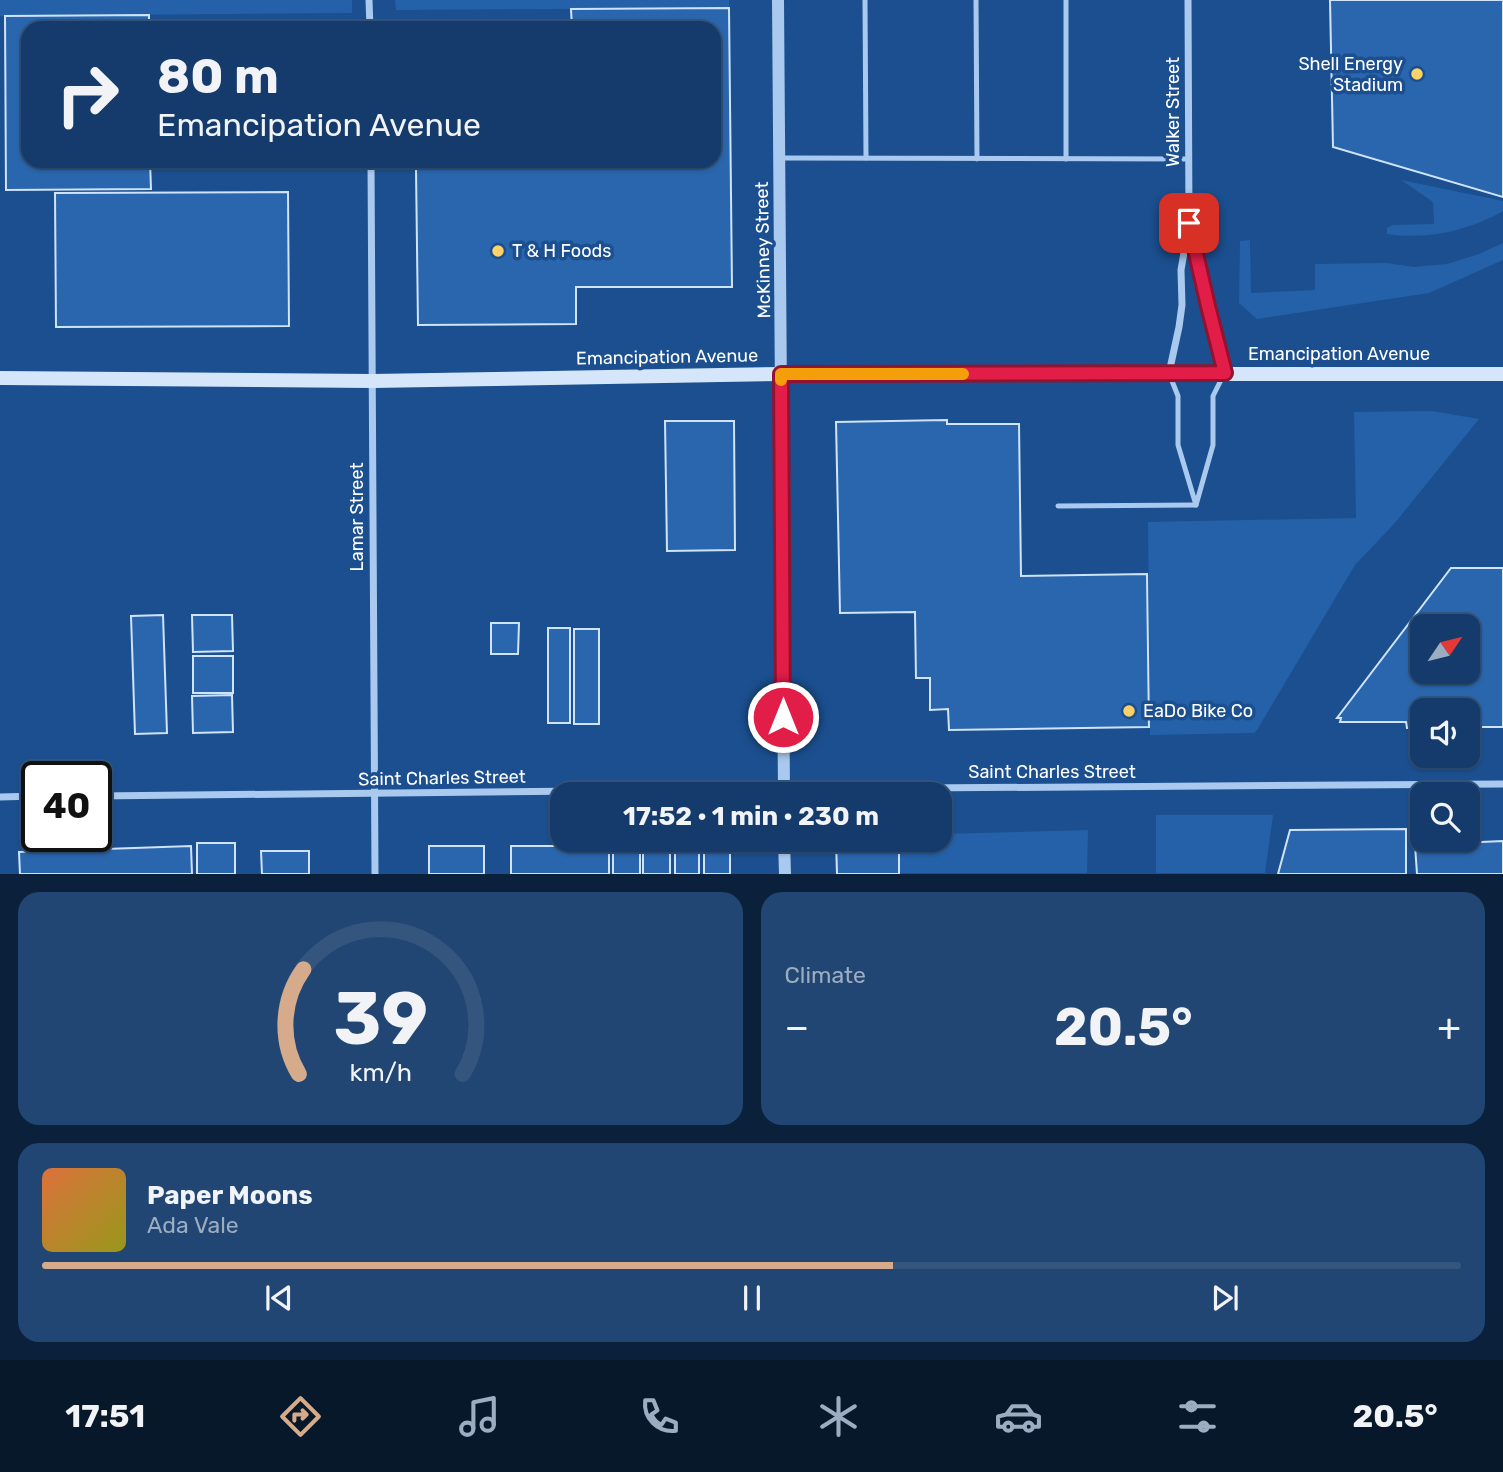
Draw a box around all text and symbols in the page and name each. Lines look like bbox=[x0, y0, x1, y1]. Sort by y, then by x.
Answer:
text: 80 m bbox=[157, 47, 279, 105]
icon: right bbox=[42, 49, 133, 140]
place label: Shell Energy Stadium bbox=[1298, 53, 1403, 96]
street label: Walker Street bbox=[1162, 57, 1184, 167]
marker: Shell Energy Stadium bbox=[1409, 66, 1425, 82]
text: Emancipation Avenue bbox=[157, 106, 481, 144]
street label: McKinney Street bbox=[751, 181, 775, 319]
pin bbox=[1159, 193, 1219, 253]
icon: arrive bbox=[1170, 204, 1208, 242]
place label: T & H Foods bbox=[512, 240, 611, 262]
marker: T & H Foods bbox=[490, 243, 506, 259]
street label: Emancipation Avenue bbox=[1248, 343, 1430, 365]
street label: Emancipation Avenue bbox=[576, 344, 758, 370]
street label: Lamar Street bbox=[346, 463, 368, 571]
north arrow bbox=[1410, 614, 1480, 684]
map controls bbox=[1410, 614, 1480, 852]
position arrow bbox=[746, 680, 820, 754]
button: sound bbox=[1410, 698, 1480, 768]
place label: EaDo Bike Co bbox=[1143, 700, 1253, 722]
marker: EaDo Bike Co bbox=[1121, 703, 1137, 719]
speed limit sign: 40 bbox=[21, 761, 112, 852]
street label: Saint Charles Street bbox=[968, 761, 1136, 783]
street label: Saint Charles Street bbox=[358, 766, 526, 790]
button: search bbox=[1410, 782, 1480, 852]
text: 17:52 · 1 min · 230 m bbox=[623, 801, 879, 832]
text: Climate bbox=[785, 961, 866, 989]
text: 39 bbox=[333, 977, 428, 1063]
text: 20.5° bbox=[1054, 996, 1193, 1058]
text: − bbox=[785, 1004, 809, 1050]
text: + bbox=[1437, 1004, 1461, 1050]
text: km/h bbox=[349, 1058, 411, 1087]
text: Paper Moons bbox=[147, 1180, 313, 1211]
text: Ada Vale bbox=[147, 1211, 239, 1239]
icon: previous bbox=[260, 1279, 298, 1317]
icon: pause bbox=[733, 1279, 771, 1317]
icon: next bbox=[1206, 1279, 1244, 1317]
icon: directions bbox=[276, 1392, 325, 1441]
icon: music bbox=[455, 1392, 504, 1441]
icon: phone bbox=[635, 1392, 684, 1441]
icon: climate bbox=[814, 1392, 863, 1441]
icon: car bbox=[994, 1392, 1043, 1441]
icon: filters bbox=[1173, 1392, 1222, 1441]
text: 17:51 bbox=[65, 1397, 145, 1435]
text: 20.5° bbox=[1352, 1397, 1438, 1435]

